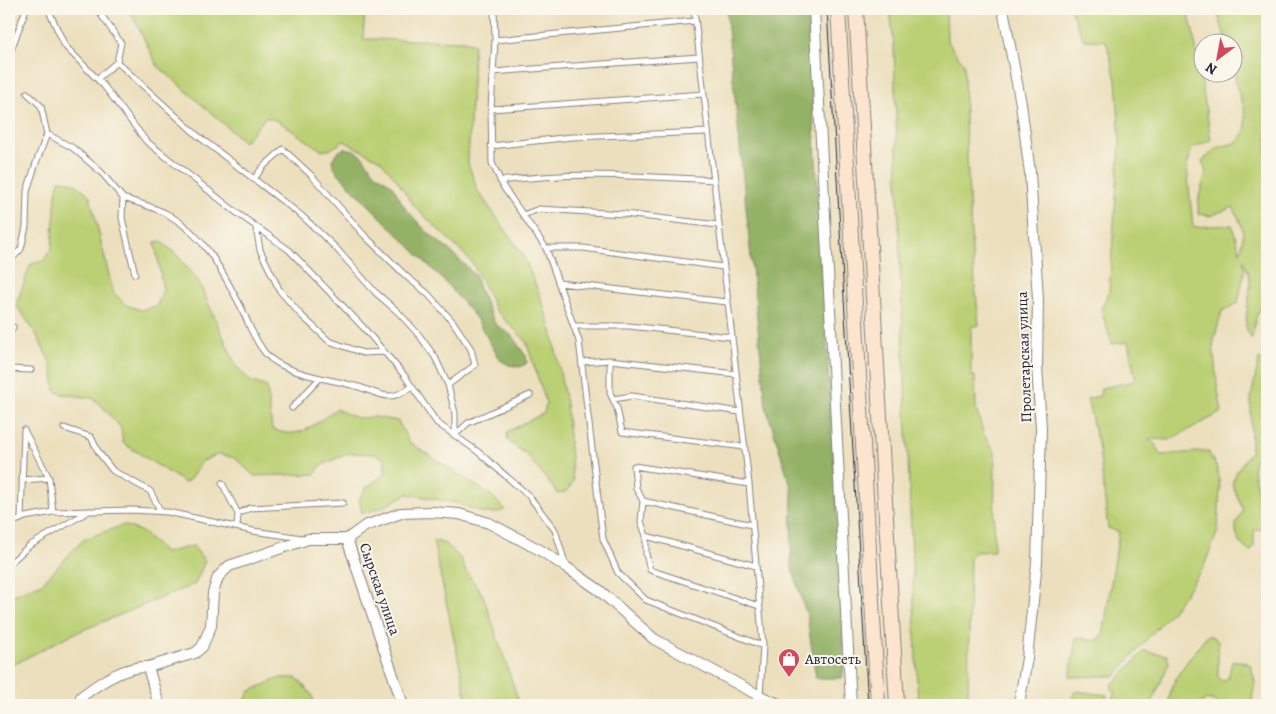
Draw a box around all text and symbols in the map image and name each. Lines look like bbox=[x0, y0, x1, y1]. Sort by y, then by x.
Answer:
north arrow bbox=[1194, 32, 1244, 82]
text: N bbox=[1202, 58, 1221, 79]
street label: Пролетарская улица bbox=[1012, 291, 1036, 423]
street label: Сырская улица bbox=[355, 540, 405, 638]
shop icon: Автосеть bbox=[777, 647, 801, 678]
place label: Автосеть bbox=[804, 649, 862, 669]

